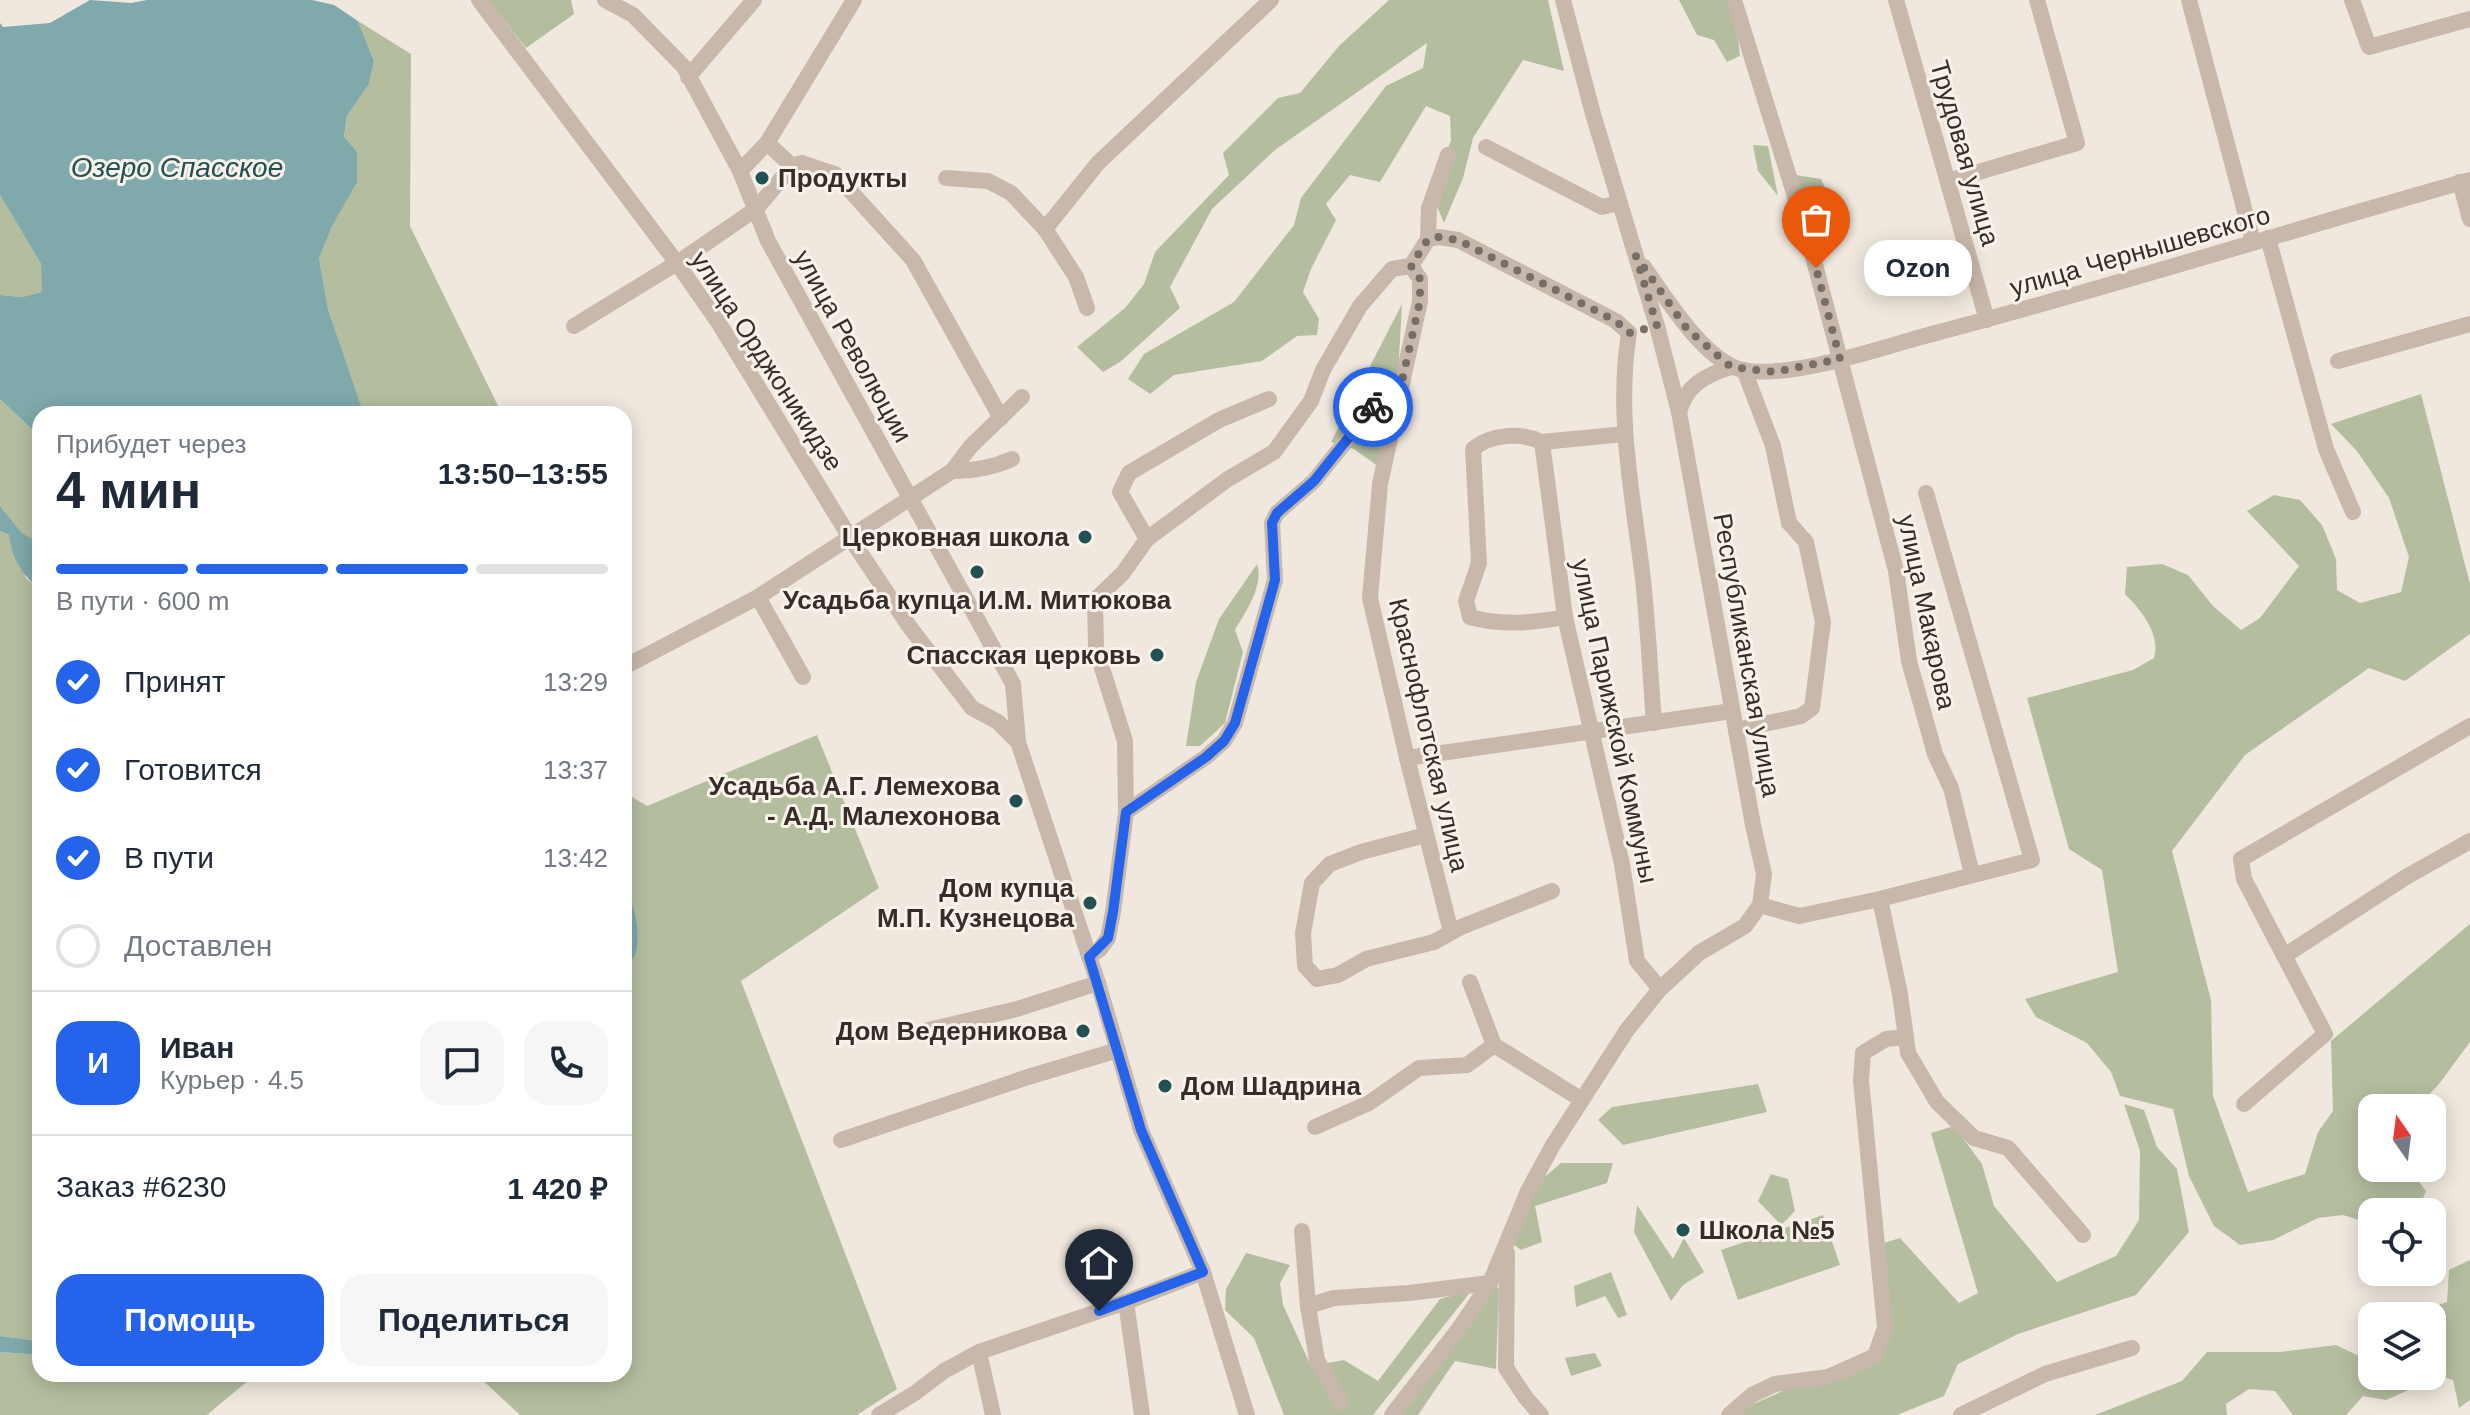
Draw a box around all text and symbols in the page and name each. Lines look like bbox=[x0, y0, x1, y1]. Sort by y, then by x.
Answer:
street label: Трудовая улица bbox=[1924, 57, 2006, 250]
water label: Озеро Спасское bbox=[71, 152, 283, 183]
place label: Продукты bbox=[778, 163, 907, 193]
marker: Продукты bbox=[753, 169, 771, 187]
pin bbox=[1782, 186, 1850, 268]
icon: bag bbox=[1794, 198, 1838, 242]
street label: улица Чернышевского bbox=[2006, 199, 2274, 303]
callout: Ozon bbox=[1864, 240, 1972, 296]
street label: улица Революции bbox=[788, 245, 918, 447]
street label: улица Орджоникидзе bbox=[685, 246, 849, 476]
text: Ozon bbox=[1886, 253, 1951, 283]
courier bbox=[1333, 367, 1413, 447]
icon: bike bbox=[1351, 385, 1395, 429]
text: Прибудет через bbox=[56, 429, 246, 459]
text: 13:50–13:55 bbox=[438, 457, 608, 490]
text: 4 мин bbox=[56, 461, 201, 519]
street label: Республиканская улица bbox=[1707, 511, 1787, 800]
street label: улица Макарова bbox=[1892, 512, 1962, 713]
place label: Церковная школа bbox=[842, 522, 1070, 552]
marker: Церковная школа bbox=[1076, 528, 1094, 546]
street label: улица Парижской Коммуны bbox=[1566, 556, 1664, 886]
marker: Усадьба купца И.М. Митюкова bbox=[968, 563, 986, 581]
place label: Усадьба купца И.М. Митюкова bbox=[783, 585, 1172, 615]
text: В пути · 600 m bbox=[56, 586, 229, 616]
street label: Краснофлотская улица bbox=[1383, 595, 1475, 875]
place label: Спасская церковь bbox=[906, 640, 1141, 670]
marker: Спасская церковь bbox=[1148, 646, 1166, 664]
icon: check bbox=[56, 660, 100, 704]
text: Принят bbox=[124, 665, 226, 698]
text: 13:29 bbox=[543, 667, 608, 697]
icon: check bbox=[56, 748, 100, 792]
text: Готовится bbox=[124, 753, 262, 786]
text: 13:37 bbox=[543, 755, 608, 785]
place label: Усадьба А.Г. Лемехова - А.Д. Малехонова bbox=[709, 771, 1001, 831]
marker: Усадьба А.Г. Лемехова - А.Д. Малехонова bbox=[1007, 792, 1025, 810]
icon: check bbox=[56, 836, 100, 880]
text: В пути bbox=[124, 841, 214, 874]
text: 13:42 bbox=[543, 843, 608, 873]
place label: Дом купца М.П. Кузнецова bbox=[877, 873, 1075, 933]
marker: Дом купца М.П. Кузнецова bbox=[1081, 894, 1099, 912]
text: Доставлен bbox=[124, 929, 272, 962]
place label: Дом Ведерникова bbox=[836, 1016, 1068, 1046]
button: chat bbox=[420, 1021, 504, 1105]
button: phone bbox=[524, 1021, 608, 1105]
marker: Дом Ведерникова bbox=[1074, 1022, 1092, 1040]
text: Иван bbox=[160, 1031, 234, 1064]
text: И bbox=[87, 1046, 109, 1079]
text: Курьер · 4.5 bbox=[160, 1065, 304, 1095]
place label: Дом Шадрина bbox=[1181, 1071, 1361, 1101]
marker: Дом Шадрина bbox=[1156, 1077, 1174, 1095]
north arrow bbox=[2358, 1094, 2446, 1182]
map controls bbox=[2358, 1094, 2446, 1390]
text: Заказ #6230 bbox=[56, 1170, 226, 1203]
text: 1 420 ₽ bbox=[507, 1172, 608, 1205]
button: locate bbox=[2358, 1198, 2446, 1286]
place label: Школа №5 bbox=[1699, 1215, 1835, 1245]
marker: Школа №5 bbox=[1674, 1221, 1692, 1239]
pin bbox=[1065, 1229, 1133, 1311]
icon: home bbox=[1077, 1241, 1121, 1285]
button: Помощь bbox=[56, 1274, 324, 1366]
button: Поделиться bbox=[340, 1274, 608, 1366]
button: layers bbox=[2358, 1302, 2446, 1390]

